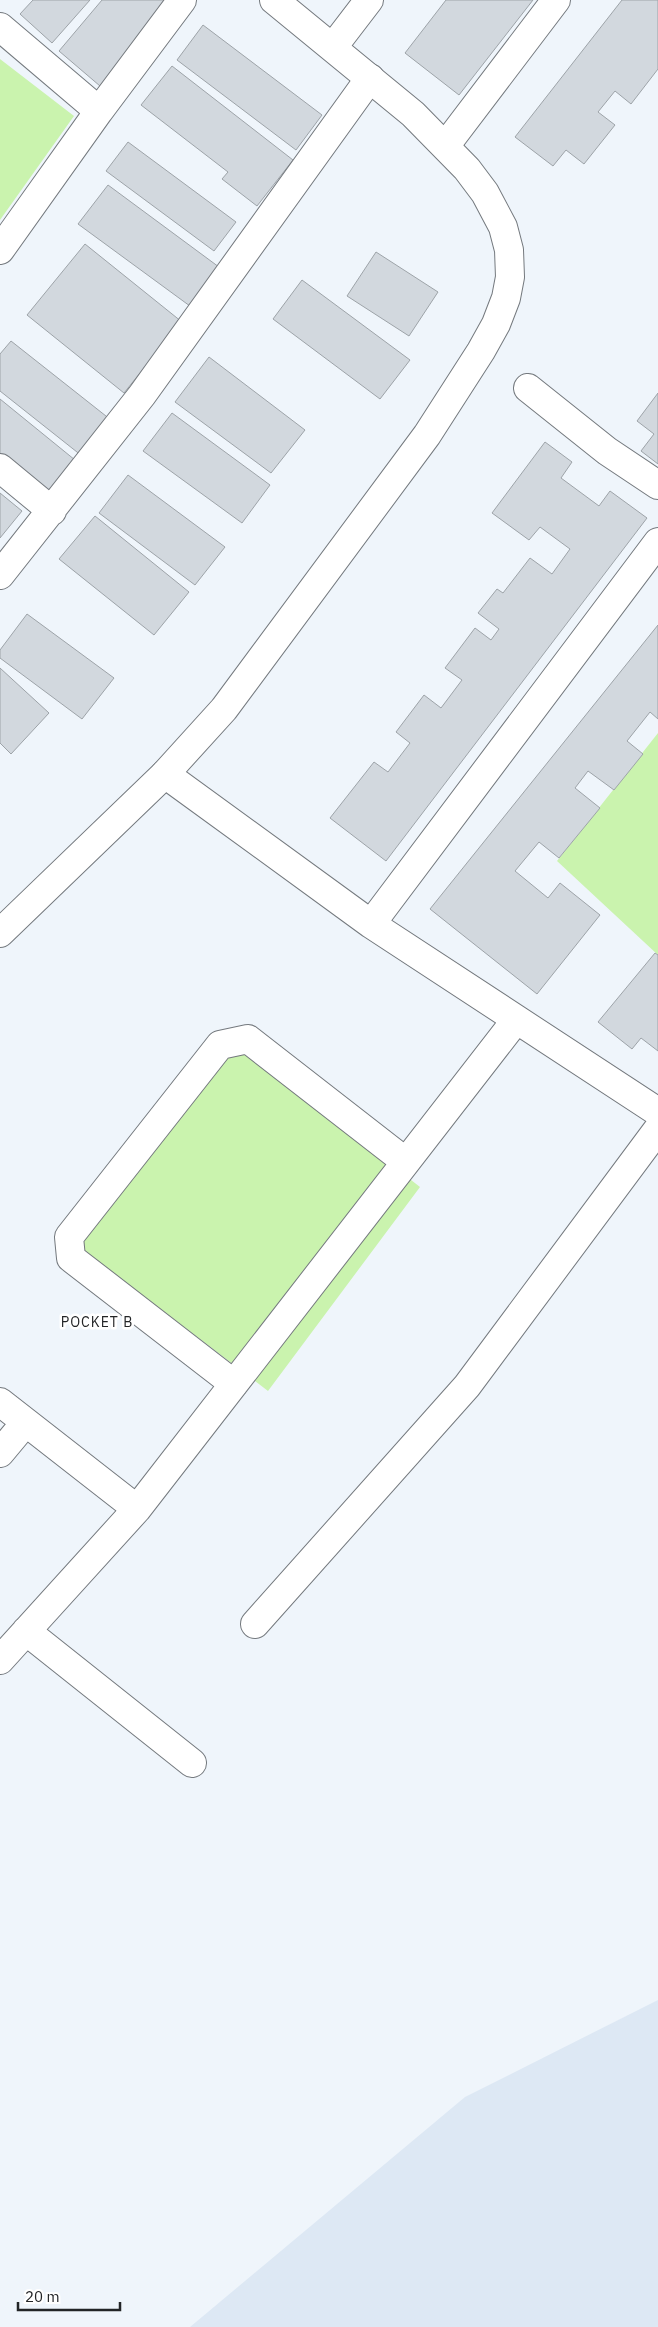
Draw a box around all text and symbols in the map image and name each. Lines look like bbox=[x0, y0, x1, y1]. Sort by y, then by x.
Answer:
district label: POCKET B bbox=[61, 1313, 133, 1331]
scale bar bbox=[18, 2280, 120, 2312]
text: 20 m bbox=[25, 2287, 60, 2306]

